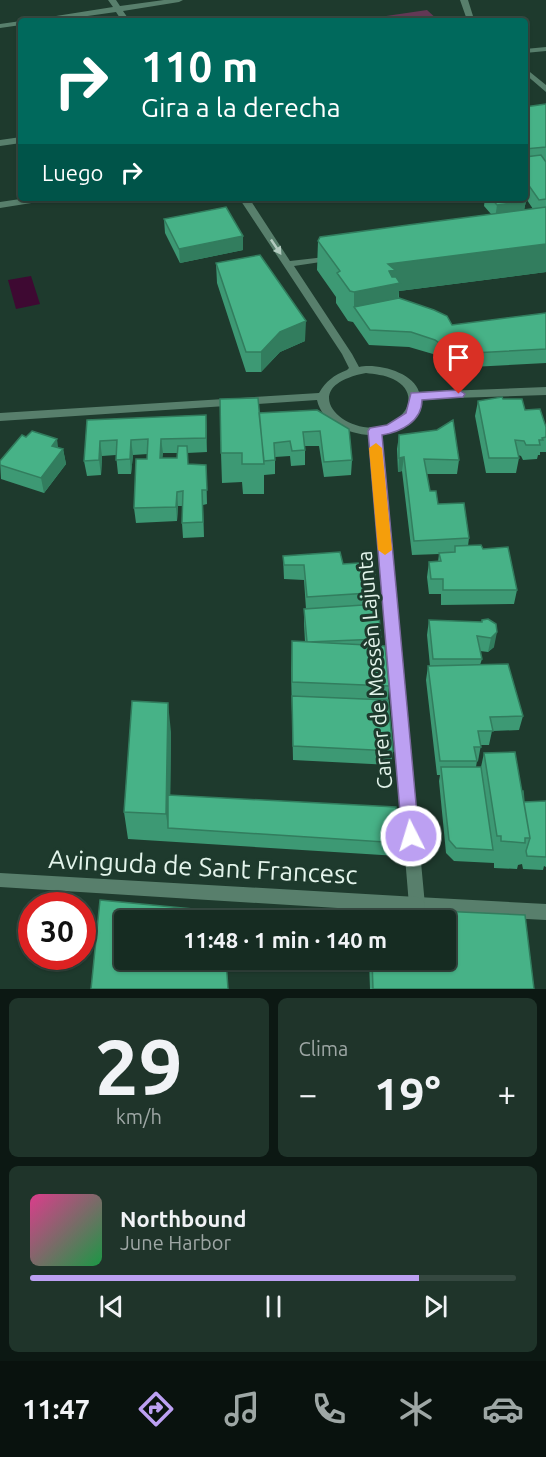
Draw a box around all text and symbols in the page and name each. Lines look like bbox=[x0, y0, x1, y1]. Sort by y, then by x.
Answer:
icon: right bbox=[42, 42, 120, 120]
text: 110 m bbox=[141, 43, 258, 90]
text: Gira a la derecha bbox=[141, 92, 341, 122]
icon: right bbox=[115, 156, 148, 189]
text: Luego bbox=[42, 160, 103, 185]
one-way arrow bbox=[270, 238, 282, 254]
pin bbox=[433, 332, 484, 394]
icon: arrive bbox=[442, 341, 475, 374]
street label: Carrer de Mossèn Lajunta bbox=[352, 550, 396, 790]
position arrow bbox=[379, 804, 443, 868]
street label: Avinguda de Sant Francesc bbox=[48, 844, 358, 889]
speed limit sign: 30 bbox=[18, 892, 96, 970]
text: 11:48 · 1 min · 140 m bbox=[183, 927, 387, 952]
text: 29 bbox=[95, 1022, 183, 1110]
text: Clima bbox=[299, 1037, 348, 1060]
text: 19° bbox=[374, 1068, 441, 1119]
text: − bbox=[299, 1075, 317, 1112]
text: + bbox=[497, 1075, 516, 1112]
text: km/h bbox=[116, 1105, 162, 1128]
text: Northbound bbox=[120, 1206, 246, 1231]
text: June Harbor bbox=[120, 1231, 231, 1254]
icon: previous bbox=[95, 1290, 128, 1323]
icon: pause bbox=[257, 1290, 290, 1323]
icon: next bbox=[419, 1290, 452, 1323]
icon: directions bbox=[135, 1388, 177, 1430]
icon: music bbox=[221, 1388, 263, 1430]
icon: phone bbox=[308, 1388, 350, 1430]
icon: climate bbox=[395, 1388, 437, 1430]
icon: car bbox=[482, 1388, 524, 1430]
text: 11:47 bbox=[22, 1394, 90, 1424]

